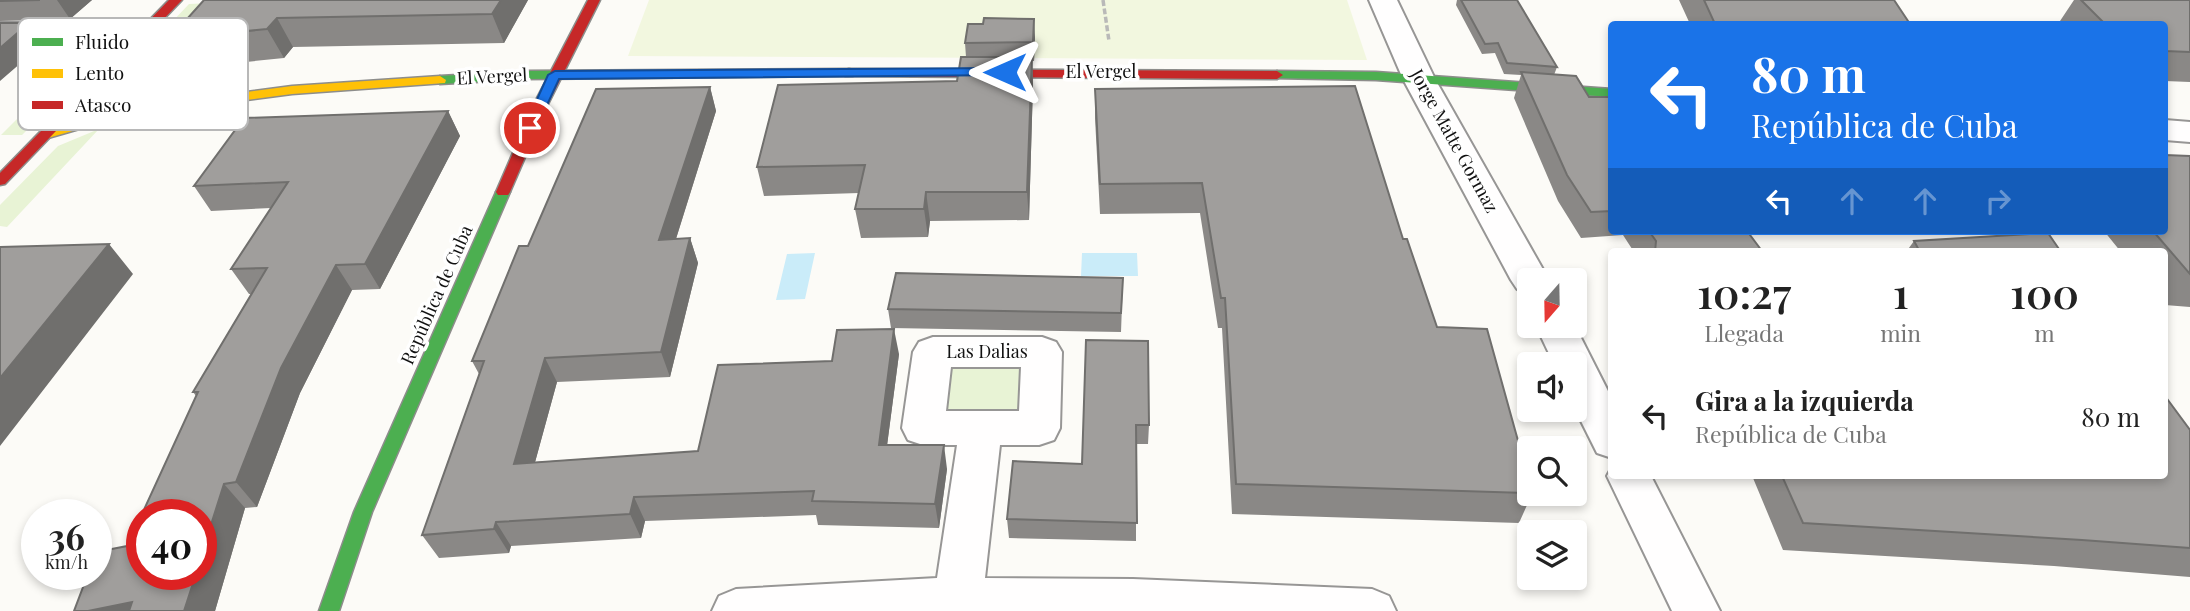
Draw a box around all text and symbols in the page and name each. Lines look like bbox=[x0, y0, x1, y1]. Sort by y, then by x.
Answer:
legend bbox=[18, 18, 248, 130]
text: Fluido bbox=[75, 28, 129, 54]
position arrow bbox=[968, 35, 1042, 109]
text: 80 m bbox=[1751, 40, 1866, 105]
icon: left bbox=[1636, 49, 1727, 140]
text: Lento bbox=[75, 59, 124, 85]
street label: El Vergel bbox=[1066, 59, 1136, 83]
street label: El Vergel bbox=[456, 62, 528, 90]
street label: Jorge Matte Gormaz bbox=[1405, 64, 1504, 217]
text: Atasco bbox=[74, 91, 131, 117]
pin bbox=[500, 98, 560, 158]
text: República de Cuba bbox=[1751, 103, 2018, 146]
icon: arrive bbox=[511, 109, 549, 147]
icon: left bbox=[1760, 182, 1798, 220]
icon: ahead bbox=[1833, 182, 1871, 220]
icon: ahead bbox=[1906, 182, 1944, 220]
icon: right bbox=[1979, 182, 2017, 220]
street label: República de Cuba bbox=[395, 221, 478, 368]
text: 10:27 bbox=[1697, 264, 1791, 320]
text: 1 bbox=[1893, 264, 1909, 320]
text: 100 bbox=[2010, 264, 2079, 320]
north arrow bbox=[1517, 268, 1587, 338]
map controls bbox=[1517, 268, 1587, 590]
text: Llegada bbox=[1704, 317, 1784, 348]
text: min bbox=[1880, 317, 1921, 348]
text: m bbox=[2034, 317, 2055, 348]
street label: Las Dalias bbox=[946, 339, 1028, 363]
button: sound bbox=[1517, 352, 1587, 422]
text: Gira a la izquierda bbox=[1695, 383, 1914, 418]
icon: left bbox=[1636, 397, 1674, 435]
text: 80 m bbox=[2081, 399, 2140, 434]
text: República de Cuba bbox=[1695, 418, 1887, 449]
button: search bbox=[1517, 436, 1587, 506]
speed limit sign: 40 bbox=[126, 499, 217, 590]
text: 36 bbox=[48, 512, 85, 559]
button: layers bbox=[1517, 520, 1587, 590]
text: km/h bbox=[45, 550, 88, 574]

